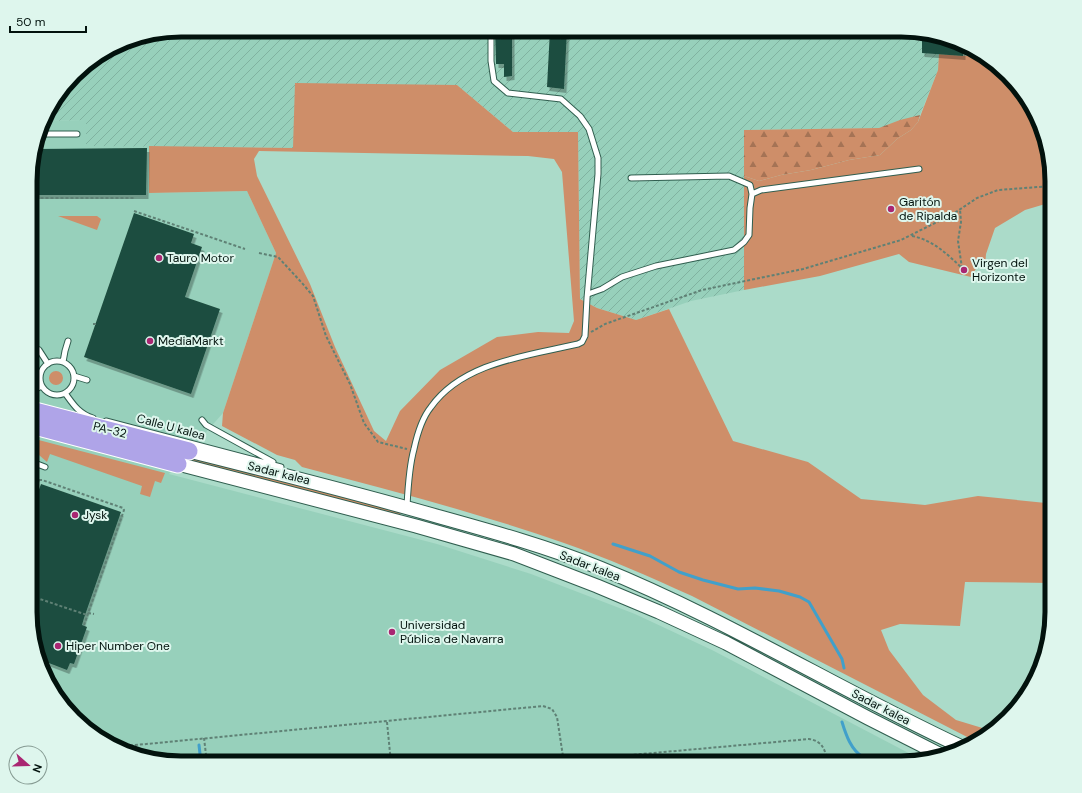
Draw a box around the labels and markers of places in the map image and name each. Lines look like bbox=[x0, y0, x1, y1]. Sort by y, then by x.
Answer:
place label: Garitón de Ripalda bbox=[899, 194, 957, 224]
marker: Garitón de Ripalda bbox=[886, 204, 896, 214]
place label: Tauro Motor bbox=[167, 250, 234, 266]
marker: Tauro Motor bbox=[154, 253, 164, 263]
place label: Virgen del Horizonte bbox=[972, 255, 1028, 285]
marker: Virgen del Horizonte bbox=[959, 265, 969, 275]
place label: MediaMarkt bbox=[158, 333, 224, 349]
marker: MediaMarkt bbox=[145, 336, 155, 346]
place label: Jysk bbox=[83, 507, 107, 523]
marker: Jysk bbox=[70, 510, 80, 520]
place label: Universidad Pública de Navarra bbox=[400, 617, 504, 647]
marker: Universidad Pública de Navarra bbox=[387, 627, 397, 637]
place label: Hiper Number One bbox=[66, 638, 170, 654]
marker: Hiper Number One bbox=[53, 641, 63, 651]

